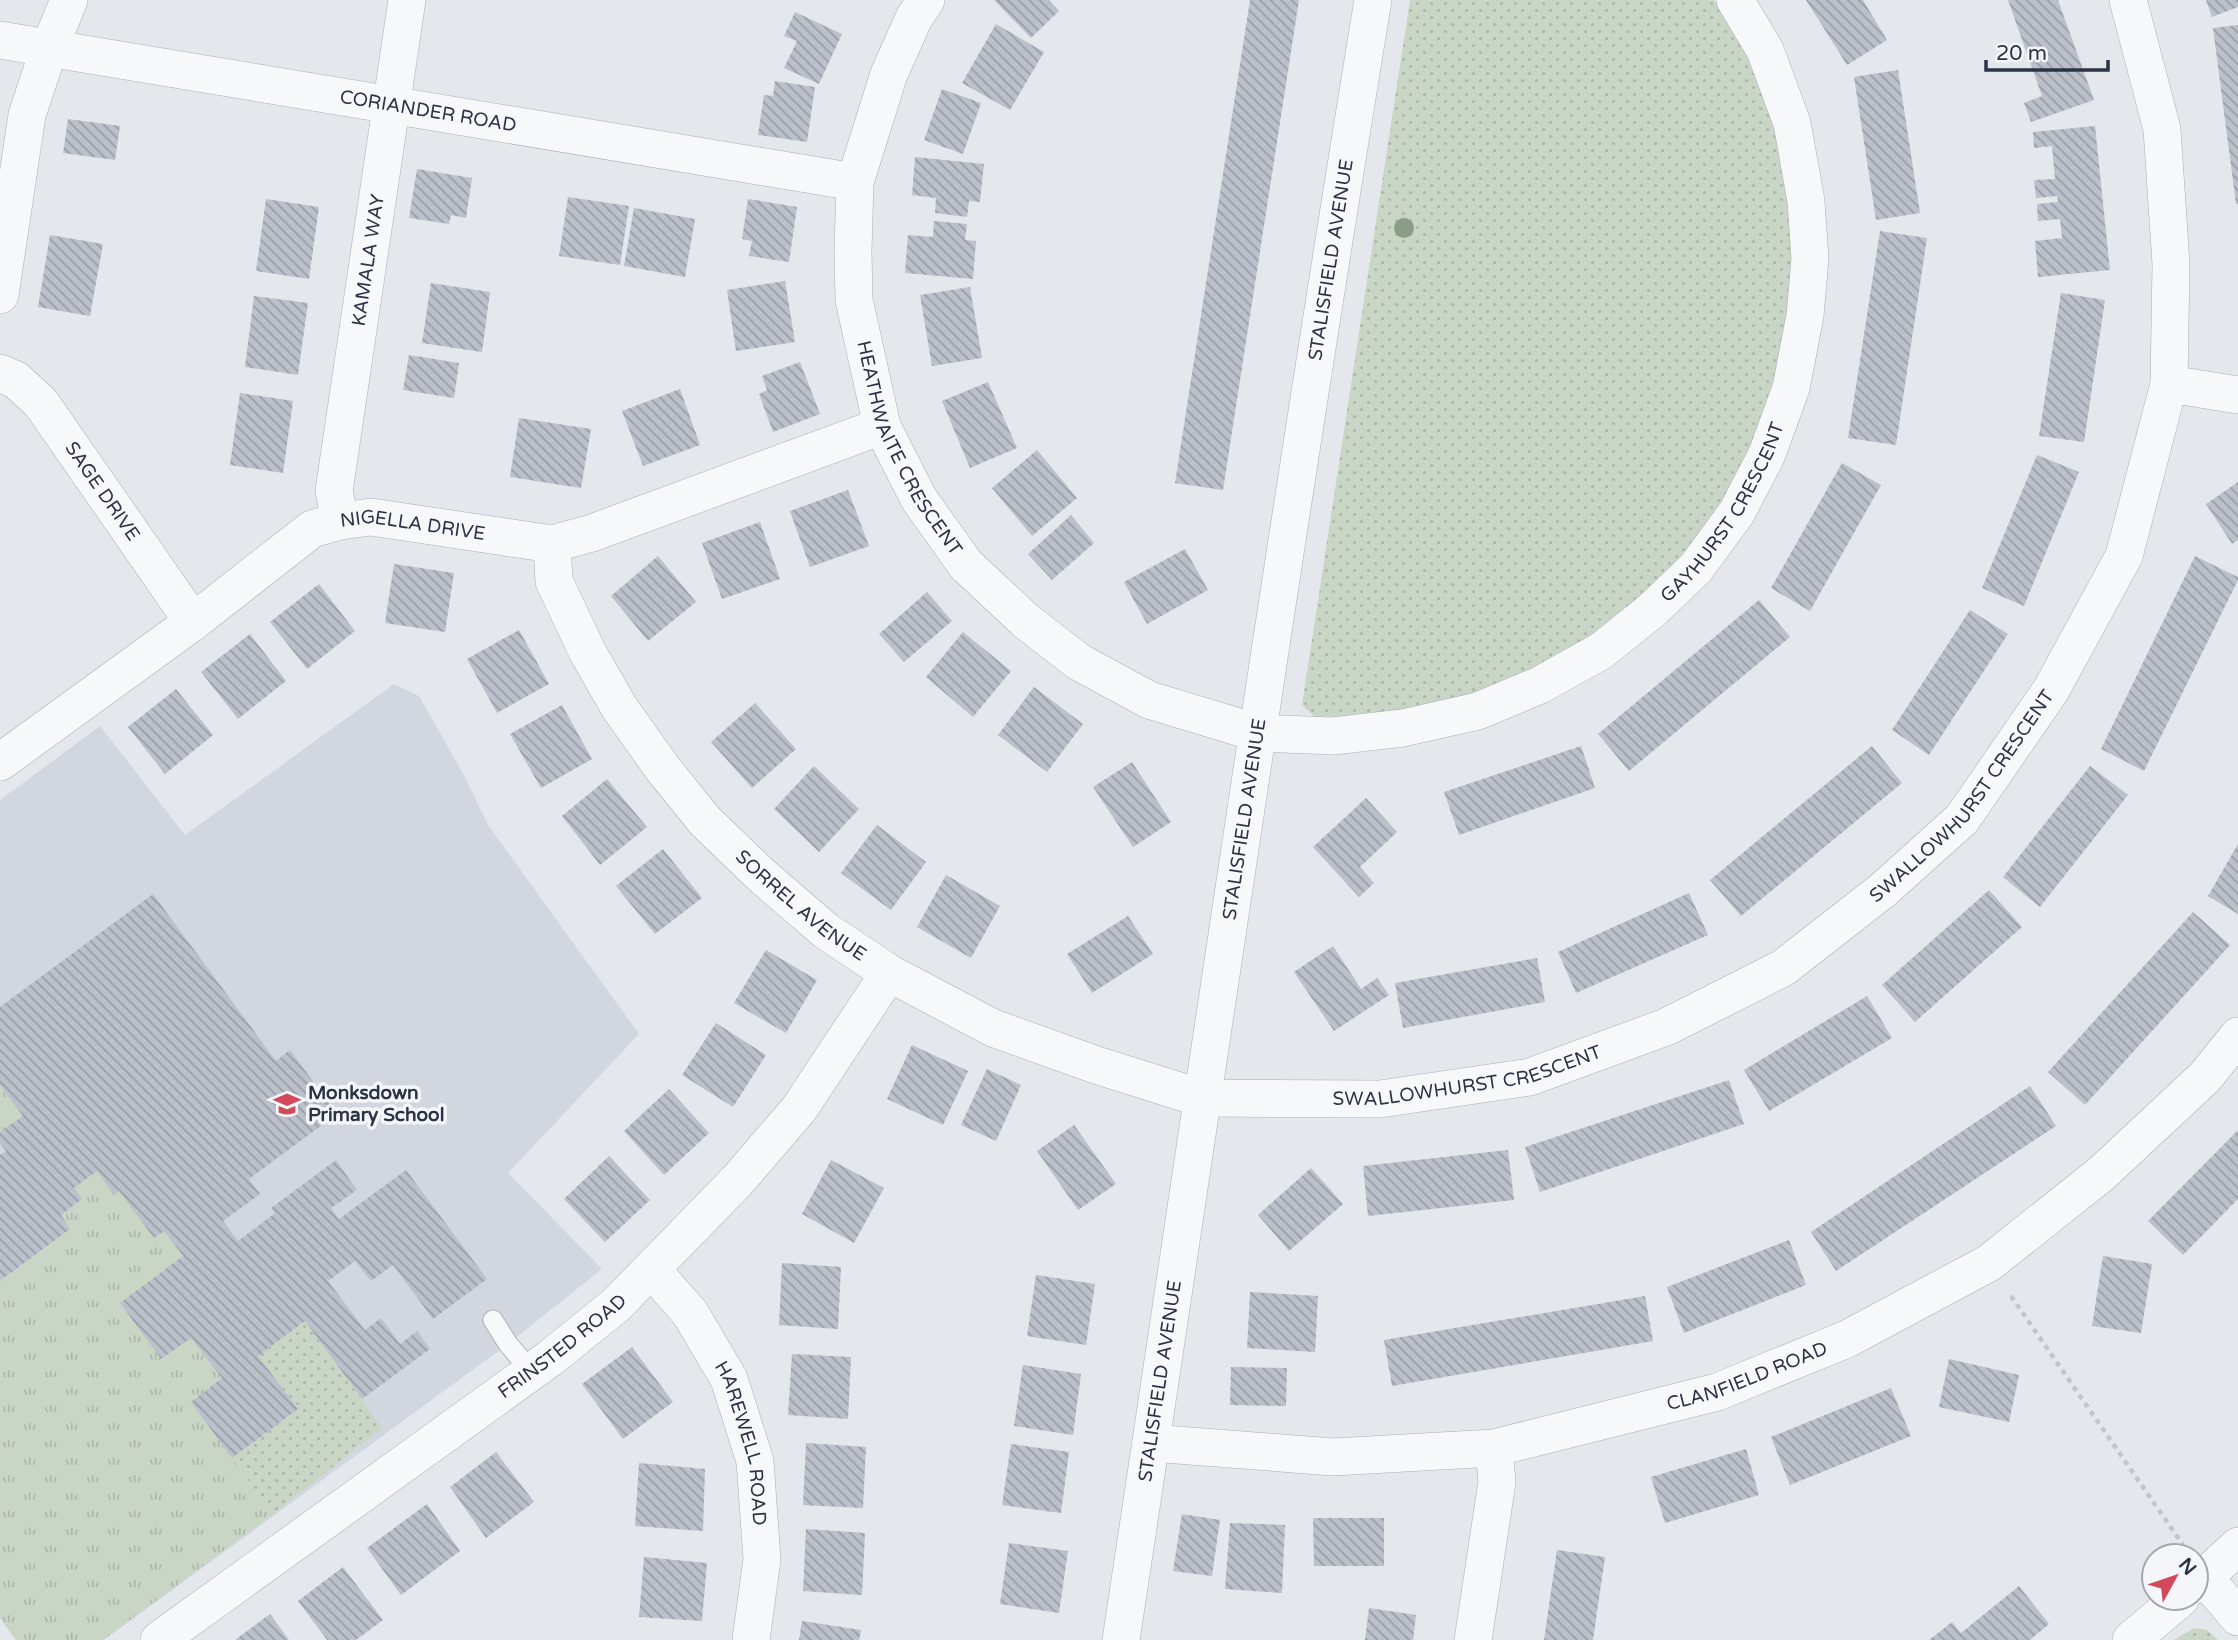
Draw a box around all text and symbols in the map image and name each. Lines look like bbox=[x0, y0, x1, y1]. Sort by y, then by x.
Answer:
scale bar bbox=[1986, 28, 2108, 72]
text: 20 m bbox=[1996, 41, 2047, 66]
street label: CORIANDER ROAD bbox=[338, 86, 518, 137]
street label: STALISFIELD AVENUE bbox=[1304, 158, 1358, 362]
street label: KAMALA WAY bbox=[348, 193, 389, 328]
street label: HEATHWAITE CRESCENT bbox=[852, 339, 967, 560]
street label: GAYHURST CRESCENT bbox=[1656, 419, 1789, 607]
street label: SAGE DRIVE bbox=[60, 438, 144, 545]
street label: NIGELLA DRIVE bbox=[339, 506, 487, 545]
street label: SWALLOWHURST CRESCENT bbox=[1865, 685, 2059, 907]
street label: STALISFIELD AVENUE bbox=[1218, 717, 1271, 921]
street label: SORREL AVENUE bbox=[731, 846, 870, 966]
street label: SWALLOWHURST CRESCENT bbox=[1333, 1041, 1605, 1110]
place label: Monksdown Primary School bbox=[308, 1082, 444, 1127]
school or university icon: Monksdown Primary School bbox=[272, 1089, 302, 1119]
street label: STALISFIELD AVENUE bbox=[1134, 1279, 1186, 1483]
street label: FRINSTED ROAD bbox=[494, 1290, 631, 1403]
street label: CLANFIELD ROAD bbox=[1664, 1337, 1831, 1415]
street label: HAREWELL ROAD bbox=[710, 1357, 771, 1526]
north arrow bbox=[2140, 1542, 2210, 1612]
text: N bbox=[2174, 1554, 2201, 1580]

